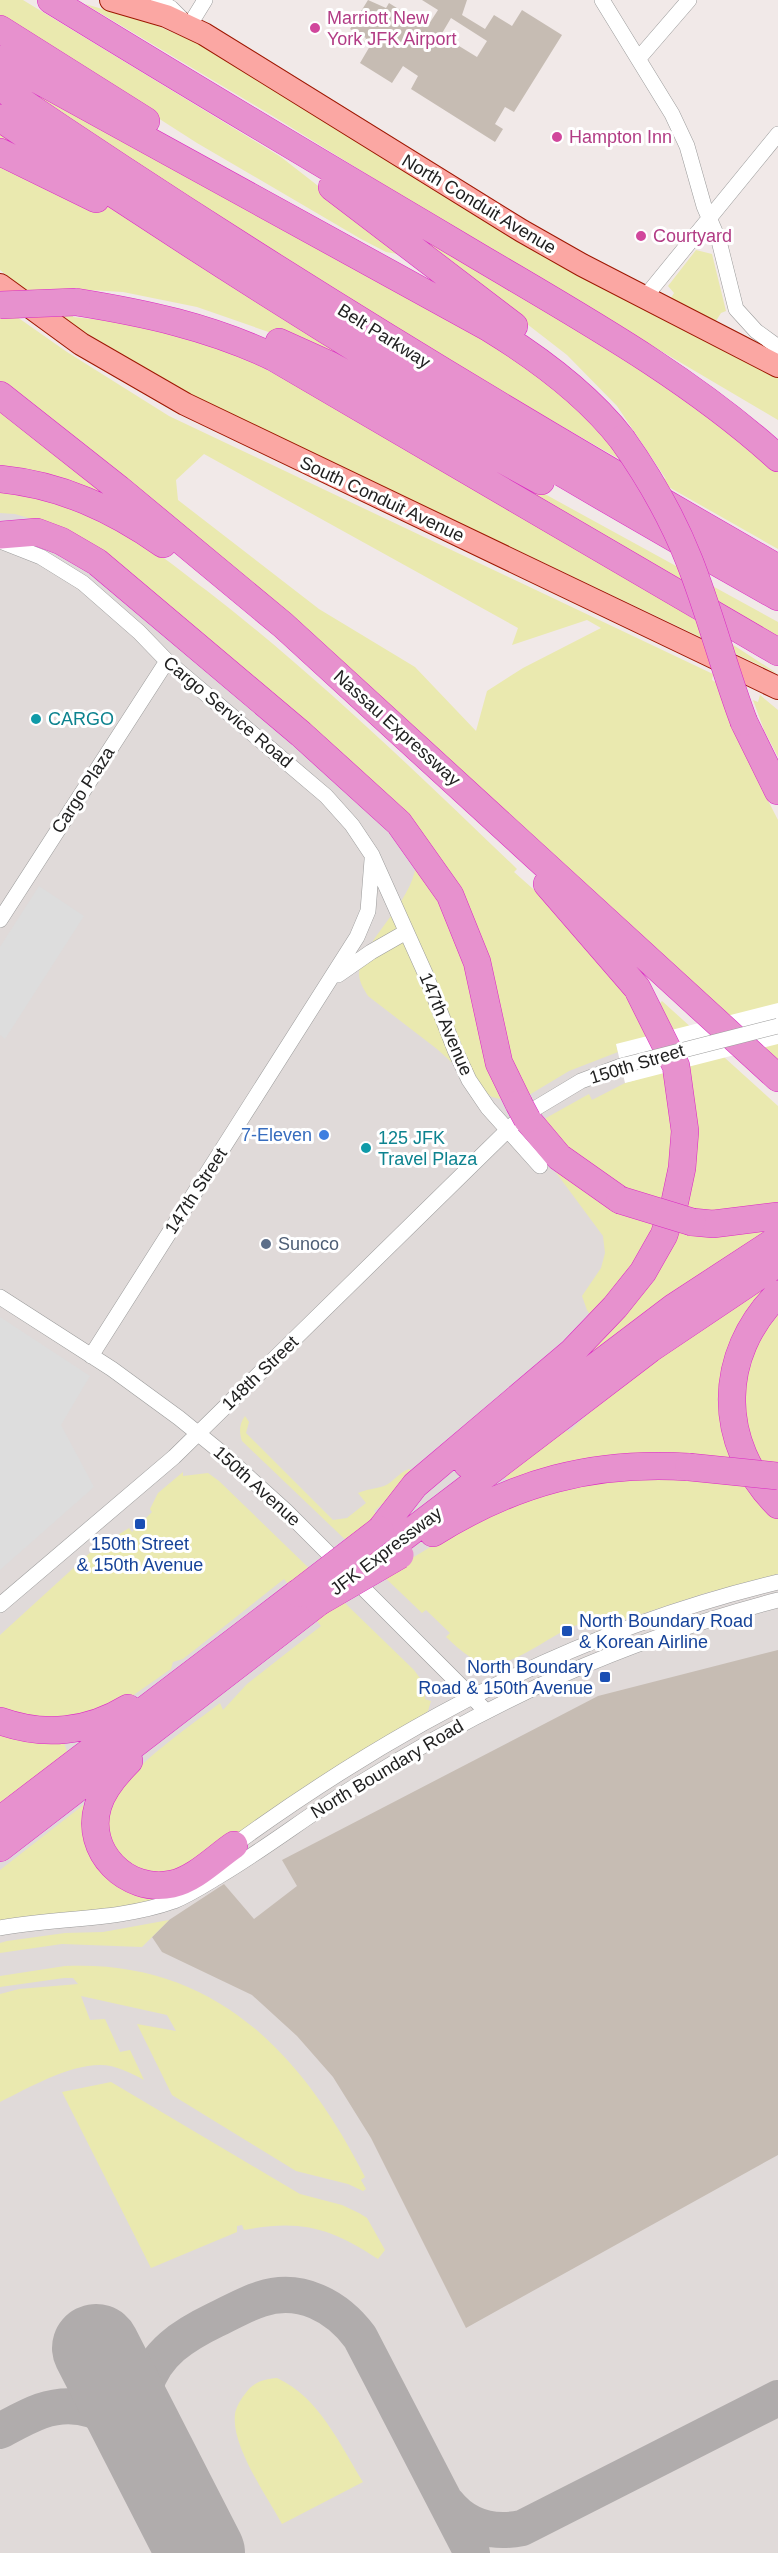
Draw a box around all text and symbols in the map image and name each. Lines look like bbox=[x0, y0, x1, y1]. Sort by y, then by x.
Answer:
place label: Marriott New York JFK Airport bbox=[327, 8, 456, 49]
marker: Marriott New York JFK Airport bbox=[308, 21, 322, 35]
place label: Hampton Inn bbox=[569, 127, 672, 147]
marker: Hampton Inn bbox=[550, 130, 564, 144]
street label: North Conduit Avenue bbox=[399, 150, 559, 258]
place label: Courtyard bbox=[653, 226, 732, 246]
marker: Courtyard bbox=[634, 229, 648, 243]
street label: Belt Parkway bbox=[334, 300, 434, 372]
street label: South Conduit Avenue bbox=[297, 452, 467, 546]
street label: Cargo Service Road bbox=[159, 652, 297, 772]
street label: Nassau Expressway bbox=[330, 666, 464, 790]
place label: CARGO bbox=[48, 709, 114, 729]
marker: CARGO bbox=[29, 712, 43, 726]
street label: Cargo Plaza bbox=[48, 742, 119, 837]
street label: 147th Avenue bbox=[415, 970, 477, 1078]
street label: 150th Street bbox=[587, 1040, 687, 1088]
place label: 7-Eleven bbox=[241, 1125, 312, 1145]
marker: 7-Eleven bbox=[317, 1128, 331, 1142]
place label: 125 JFK Travel Plaza bbox=[378, 1128, 478, 1169]
marker: 125 JFK Travel Plaza bbox=[359, 1141, 373, 1155]
street label: 147th Street bbox=[161, 1144, 231, 1238]
place label: Sunoco bbox=[278, 1234, 339, 1254]
marker: Sunoco bbox=[259, 1237, 273, 1251]
street label: 148th Street bbox=[218, 1332, 302, 1414]
street label: 150th Avenue bbox=[210, 1442, 304, 1530]
street label: JFK Expressway bbox=[326, 1503, 446, 1599]
marker: 150th Street & 150th Avenue bbox=[133, 1517, 147, 1531]
place label: 150th Street & 150th Avenue bbox=[77, 1534, 203, 1575]
place label: North Boundary Road & Korean Airline bbox=[579, 1611, 753, 1652]
marker: North Boundary Road & Korean Airline bbox=[560, 1624, 574, 1638]
place label: North Boundary Road & 150th Avenue bbox=[418, 1657, 593, 1698]
marker: North Boundary Road & 150th Avenue bbox=[598, 1670, 612, 1684]
street label: North Boundary Road bbox=[307, 1716, 467, 1822]

